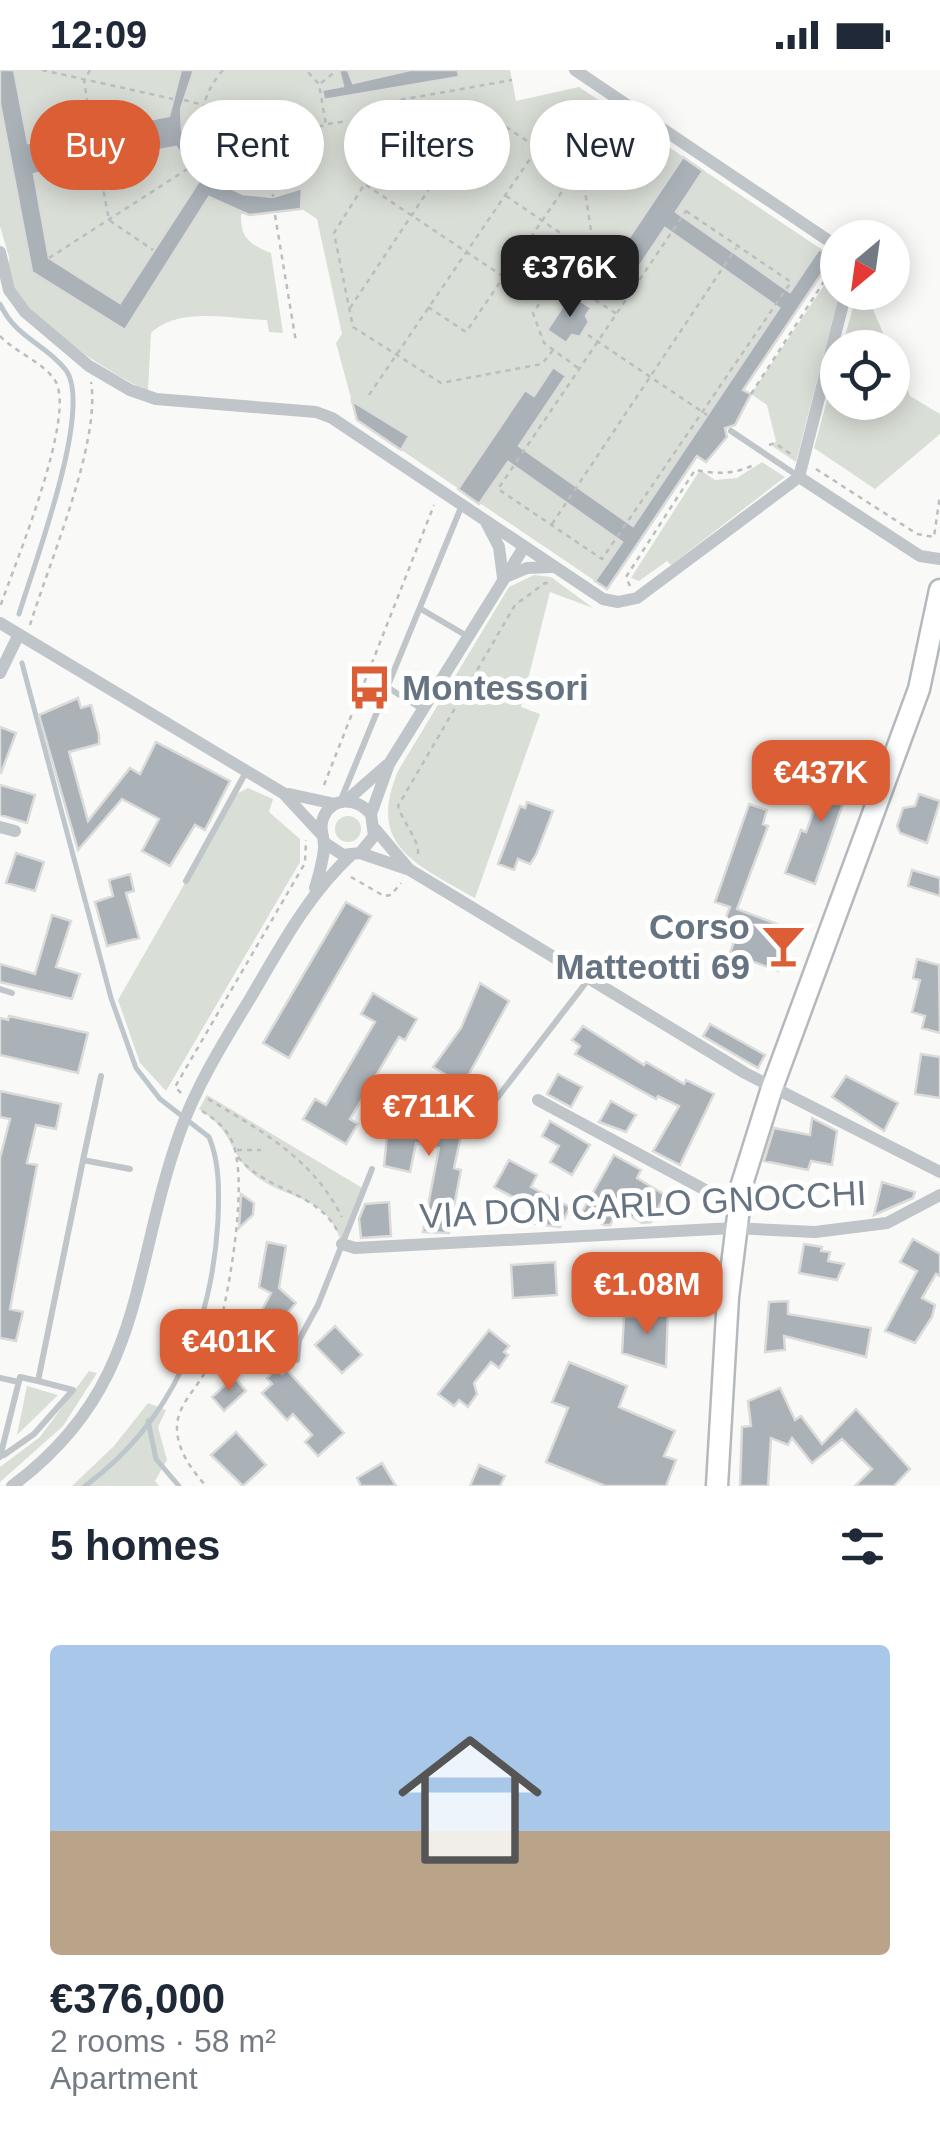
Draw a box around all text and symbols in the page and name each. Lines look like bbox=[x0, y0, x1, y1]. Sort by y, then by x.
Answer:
text: 12:09 bbox=[50, 14, 147, 56]
chip: Buy bbox=[30, 100, 160, 190]
chip: Rent bbox=[180, 100, 324, 190]
chip: Filters bbox=[344, 100, 510, 190]
chip: New bbox=[530, 100, 670, 190]
north arrow bbox=[820, 220, 910, 310]
map controls bbox=[820, 220, 910, 420]
pin: €376K bbox=[500, 235, 640, 320]
text: €376K bbox=[523, 249, 617, 285]
button: locate bbox=[820, 330, 910, 420]
bus stop icon: Montessori bbox=[345, 663, 393, 711]
place label: Montessori bbox=[402, 668, 589, 707]
pin: €437K bbox=[751, 740, 891, 825]
text: €437K bbox=[774, 754, 868, 790]
place label: Corso Matteotti 69 bbox=[556, 907, 750, 986]
bar icon: Corso Matteotti 69 bbox=[759, 922, 807, 970]
pin: €711K bbox=[359, 1074, 499, 1159]
text: €711K bbox=[383, 1088, 475, 1124]
street label: VIA DON CARLO GNOCCHI bbox=[419, 1173, 867, 1235]
pin: €1.08M bbox=[566, 1252, 728, 1337]
text: €1.08M bbox=[594, 1266, 700, 1302]
pin: €401K bbox=[159, 1309, 299, 1394]
text: €401K bbox=[182, 1323, 276, 1359]
icon: filters bbox=[835, 1519, 890, 1574]
text: 5 homes bbox=[50, 1522, 220, 1569]
icon: home bbox=[380, 1710, 560, 1890]
text: €376,000 bbox=[50, 1975, 225, 2022]
text: 2 rooms · 58 m² bbox=[50, 2023, 276, 2059]
text: Apartment bbox=[50, 2060, 198, 2096]

